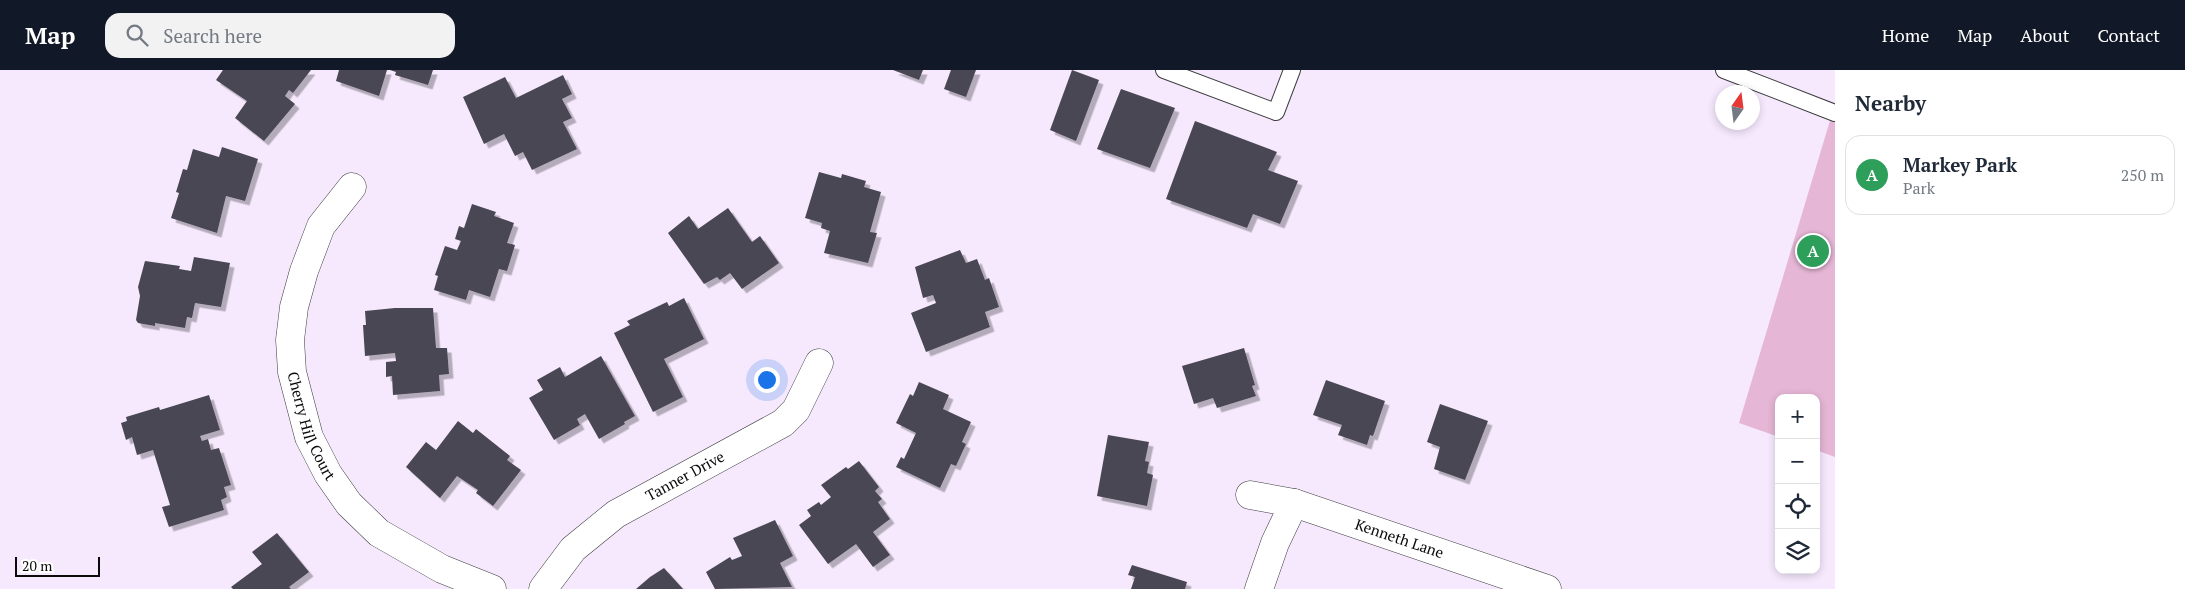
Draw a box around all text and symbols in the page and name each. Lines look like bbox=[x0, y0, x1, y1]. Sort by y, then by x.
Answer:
search box bbox=[105, 13, 455, 58]
text: Map bbox=[25, 19, 75, 51]
icon: search bbox=[123, 21, 151, 49]
text: Search here bbox=[163, 23, 262, 48]
text: Home bbox=[1882, 23, 1929, 47]
text: Map bbox=[1957, 23, 1992, 47]
text: About bbox=[2020, 23, 2069, 47]
text: Contact bbox=[2097, 23, 2160, 47]
north arrow bbox=[1715, 85, 1760, 130]
text: Nearby bbox=[1855, 89, 1926, 117]
text: Markey Park bbox=[1903, 152, 2017, 177]
text: A bbox=[1866, 164, 1878, 186]
text: 250 m bbox=[2121, 164, 2164, 186]
text: Park bbox=[1903, 177, 1935, 199]
pin: A bbox=[1797, 232, 1829, 270]
your location bbox=[754, 367, 780, 393]
street label: Cherry Hill Court bbox=[283, 369, 341, 484]
map controls bbox=[1775, 394, 1820, 574]
button: + bbox=[1775, 394, 1820, 439]
button: − bbox=[1775, 439, 1820, 484]
street label: Tanner Drive bbox=[642, 446, 727, 505]
button: locate bbox=[1775, 484, 1820, 529]
street label: Kenneth Lane bbox=[1353, 514, 1447, 562]
button: layers bbox=[1775, 529, 1820, 574]
scale bar bbox=[15, 554, 100, 577]
text: 20 m bbox=[22, 556, 52, 575]

